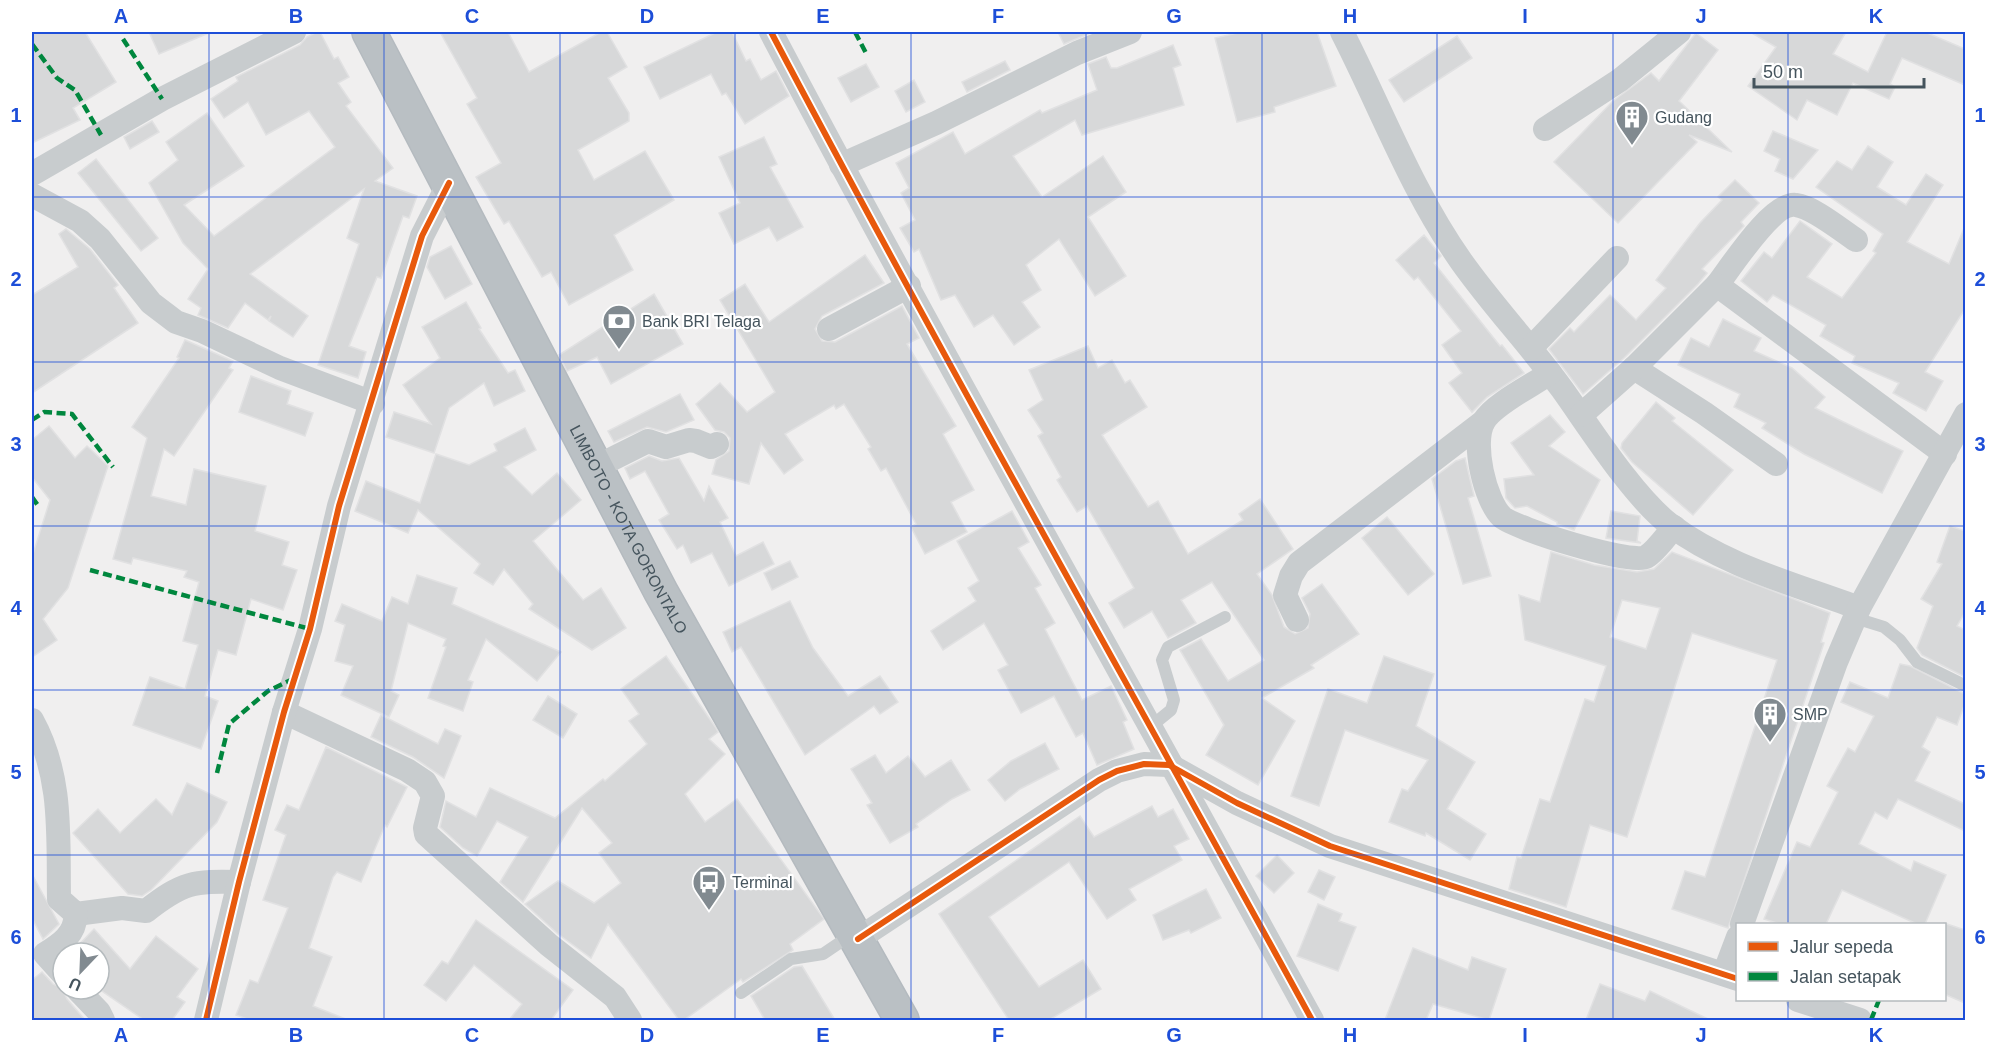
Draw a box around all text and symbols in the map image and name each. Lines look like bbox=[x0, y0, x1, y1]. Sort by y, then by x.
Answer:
text: A bbox=[114, 5, 128, 27]
text: B bbox=[289, 5, 303, 27]
text: C bbox=[465, 5, 479, 27]
text: D bbox=[640, 5, 654, 27]
text: E bbox=[816, 5, 830, 27]
text: F bbox=[992, 5, 1004, 27]
text: G bbox=[1166, 5, 1182, 27]
text: H bbox=[1343, 5, 1357, 27]
text: I bbox=[1522, 5, 1528, 27]
text: J bbox=[1695, 5, 1707, 27]
text: K bbox=[1869, 5, 1884, 27]
scale bar bbox=[1754, 51, 1924, 89]
text: 50 m bbox=[1763, 62, 1803, 82]
building icon: Gudang bbox=[1614, 99, 1650, 146]
text: 1 bbox=[10, 104, 22, 126]
text: 1 bbox=[1974, 104, 1986, 126]
place label: Gudang bbox=[1655, 109, 1712, 126]
text: 2 bbox=[10, 268, 22, 290]
text: 2 bbox=[1974, 268, 1986, 290]
bank icon: Bank BRI Telaga bbox=[601, 303, 637, 350]
place label: Bank BRI Telaga bbox=[642, 313, 761, 330]
street label: LIMBOTO - KOTA GORONTALO bbox=[567, 422, 691, 636]
text: 3 bbox=[10, 433, 22, 455]
text: 3 bbox=[1974, 433, 1986, 455]
text: 4 bbox=[10, 597, 22, 619]
text: 4 bbox=[1974, 597, 1986, 619]
building icon: SMP bbox=[1752, 696, 1788, 743]
place label: SMP bbox=[1793, 706, 1828, 723]
text: 5 bbox=[10, 761, 22, 783]
text: 5 bbox=[1974, 761, 1986, 783]
bus stop icon: Terminal bbox=[691, 864, 727, 911]
place label: Terminal bbox=[732, 874, 792, 891]
legend bbox=[1736, 923, 1946, 1001]
text: 6 bbox=[10, 926, 22, 948]
text: 6 bbox=[1974, 926, 1986, 948]
text: Jalur sepeda bbox=[1790, 937, 1894, 957]
north arrow bbox=[51, 941, 111, 1001]
text: Jalan setapak bbox=[1790, 967, 1902, 987]
text: U bbox=[67, 974, 84, 994]
text: A bbox=[114, 1024, 128, 1046]
text: B bbox=[289, 1024, 303, 1046]
text: C bbox=[465, 1024, 479, 1046]
text: D bbox=[640, 1024, 654, 1046]
text: E bbox=[816, 1024, 830, 1046]
text: F bbox=[992, 1024, 1004, 1046]
text: G bbox=[1166, 1024, 1182, 1046]
text: H bbox=[1343, 1024, 1357, 1046]
text: I bbox=[1522, 1024, 1528, 1046]
text: J bbox=[1695, 1024, 1707, 1046]
text: K bbox=[1869, 1024, 1884, 1046]

